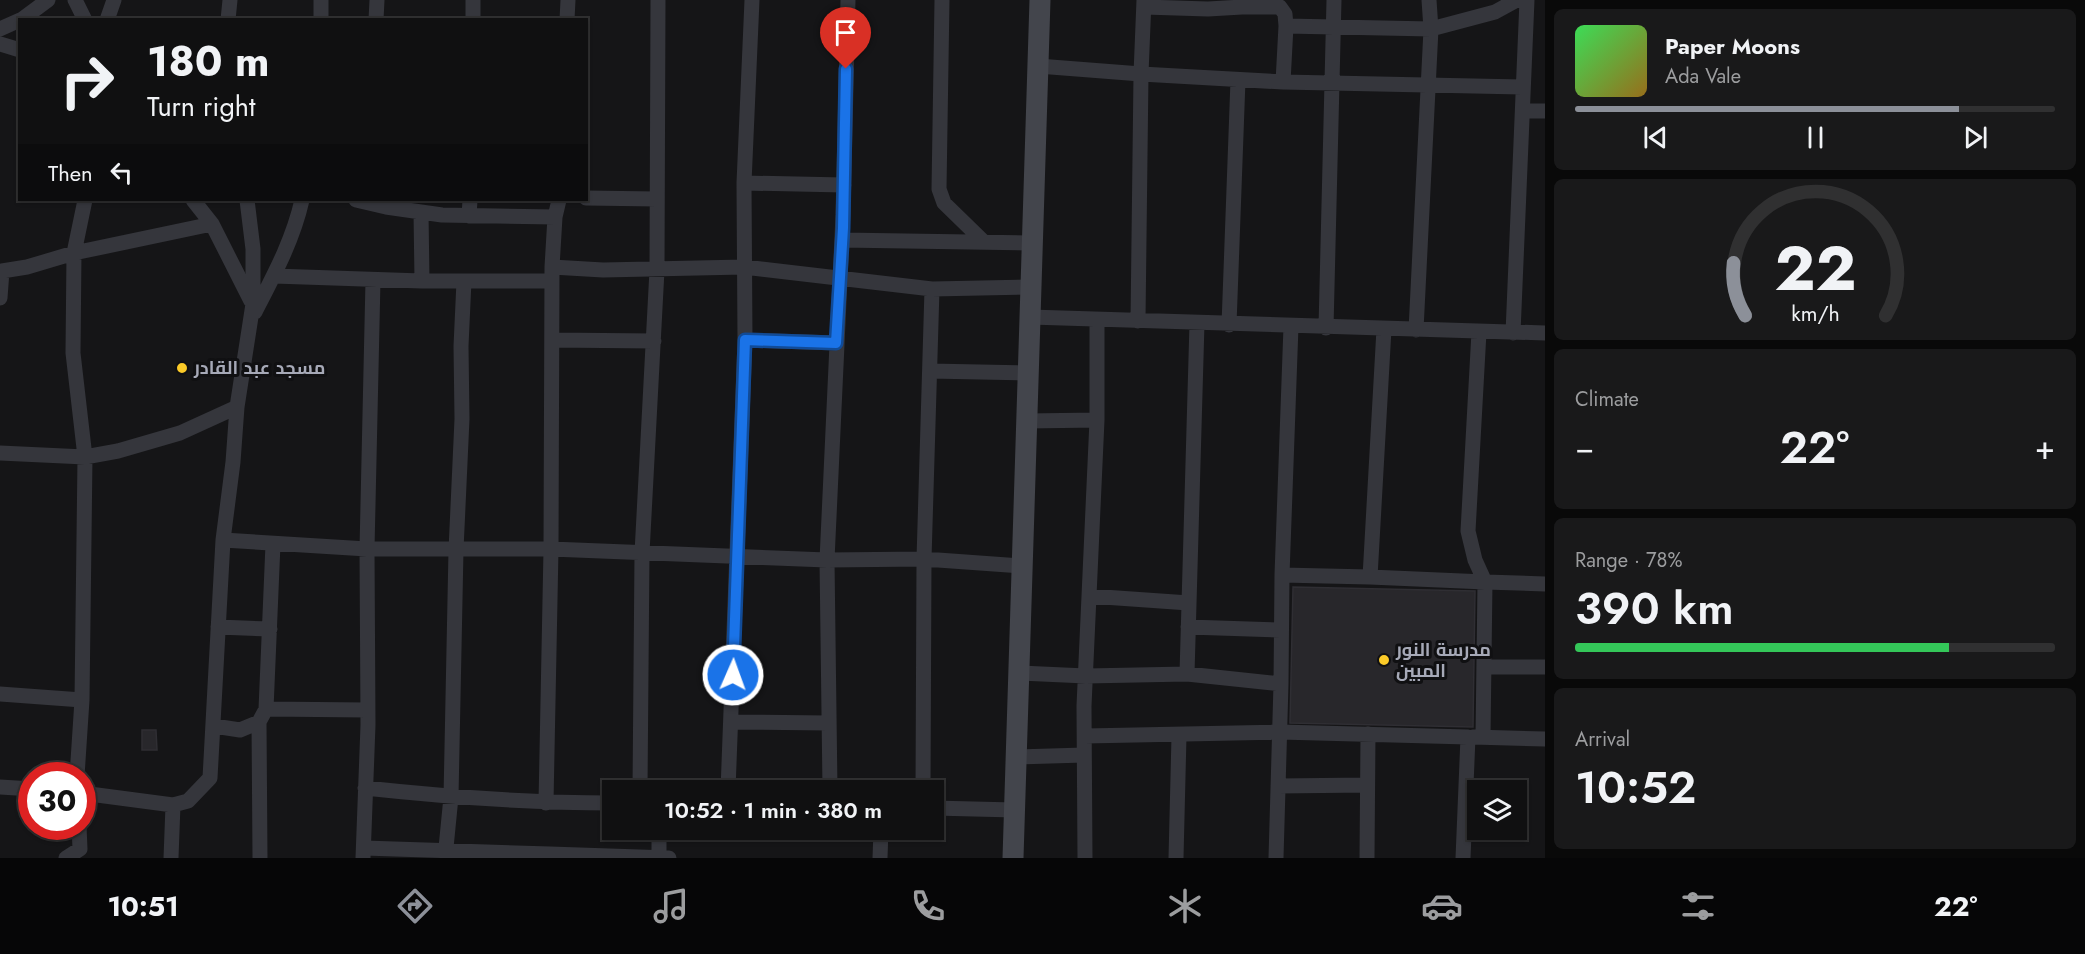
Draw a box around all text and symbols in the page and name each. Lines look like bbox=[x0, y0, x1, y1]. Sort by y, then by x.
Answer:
pin bbox=[820, 7, 871, 69]
icon: arrive bbox=[829, 16, 862, 49]
text: Paper Moons bbox=[1665, 30, 1800, 62]
text: 180 m bbox=[147, 31, 270, 92]
icon: right bbox=[48, 42, 126, 120]
text: Ada Vale bbox=[1665, 62, 1741, 91]
text: Turn right bbox=[147, 87, 255, 126]
icon: previous bbox=[1639, 121, 1672, 154]
icon: pause bbox=[1799, 121, 1832, 154]
icon: next bbox=[1959, 121, 1992, 154]
icon: left bbox=[105, 156, 138, 189]
text: Then bbox=[48, 157, 93, 189]
text: 22 bbox=[1774, 223, 1856, 313]
text: km/h bbox=[1791, 299, 1839, 330]
place label: مسجد عبد القادر bbox=[193, 355, 326, 381]
marker: مسجد عبد القادر bbox=[175, 361, 189, 375]
text: Climate bbox=[1575, 385, 1639, 414]
text: 22° bbox=[1780, 415, 1849, 480]
text: − bbox=[1575, 424, 1594, 471]
text: + bbox=[2035, 424, 2055, 471]
text: Range · 78% bbox=[1575, 546, 1682, 575]
text: 390 km bbox=[1575, 576, 1734, 641]
place label: مدرسة النور المبين bbox=[1395, 637, 1491, 684]
position arrow bbox=[701, 643, 765, 707]
marker: مدرسة النور المبين bbox=[1377, 653, 1391, 667]
text: Arrival bbox=[1575, 725, 1630, 754]
text: 10:52 bbox=[1575, 755, 1696, 820]
speed limit sign: 30 bbox=[18, 762, 96, 840]
map controls bbox=[1467, 780, 1527, 840]
button: layers bbox=[1467, 780, 1527, 840]
text: 10:52 · 1 min · 380 m bbox=[664, 794, 882, 826]
icon: directions bbox=[394, 885, 436, 927]
icon: music bbox=[650, 885, 692, 927]
icon: phone bbox=[907, 885, 949, 927]
icon: climate bbox=[1164, 885, 1206, 927]
icon: car bbox=[1421, 885, 1463, 927]
icon: filters bbox=[1677, 885, 1719, 927]
text: 10:51 bbox=[107, 887, 179, 926]
text: 22° bbox=[1934, 887, 1978, 926]

